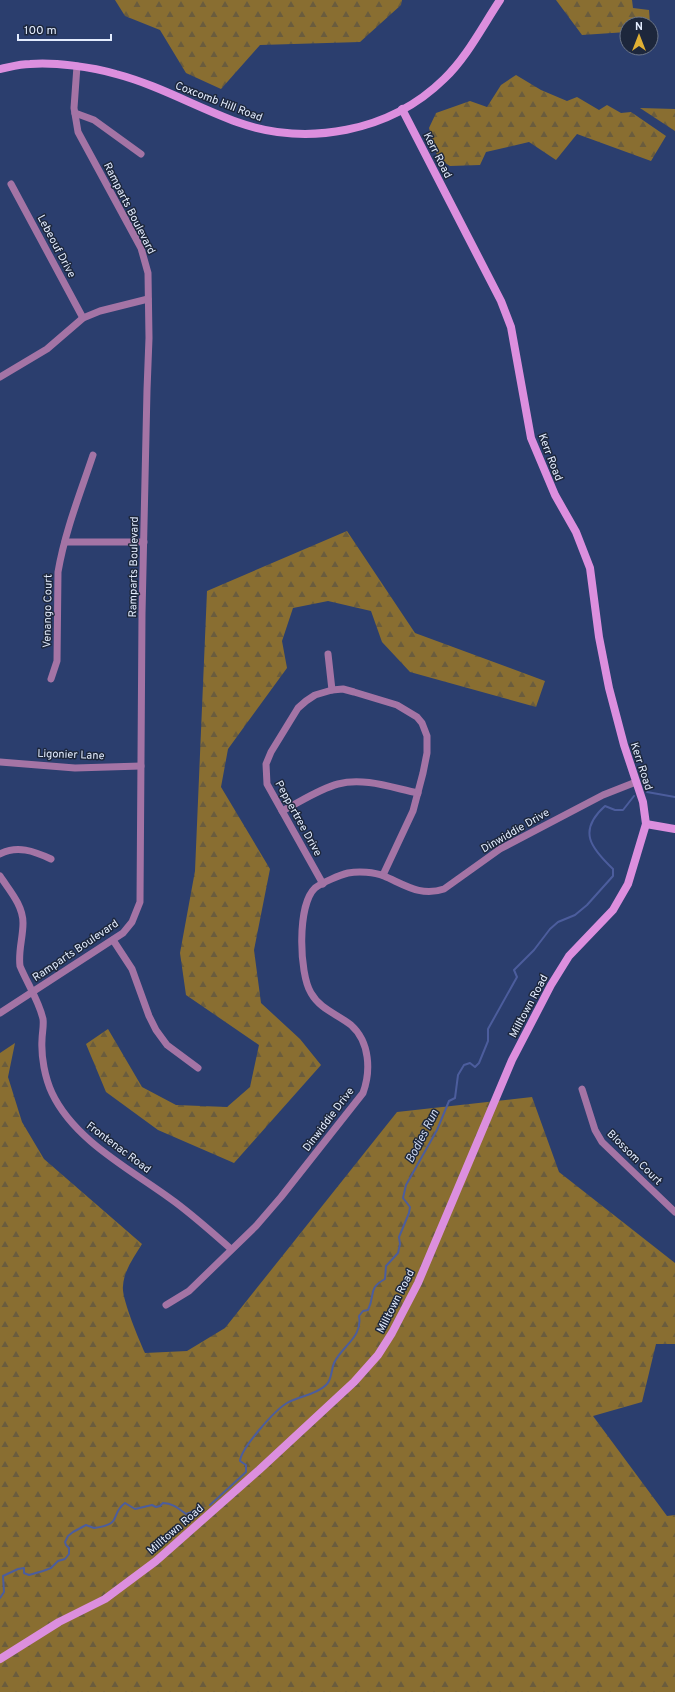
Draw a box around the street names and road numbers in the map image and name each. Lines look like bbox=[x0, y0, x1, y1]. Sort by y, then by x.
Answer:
street label: Coxcomb Hill Road bbox=[173, 79, 264, 125]
street label: Kerr Road bbox=[420, 130, 455, 181]
street label: Ramparts Boulevard bbox=[100, 160, 158, 257]
street label: Lebeouf Drive bbox=[34, 213, 79, 280]
street label: Kerr Road bbox=[535, 432, 565, 483]
street label: Ramparts Boulevard bbox=[126, 516, 142, 618]
street label: Venango Court bbox=[40, 574, 56, 648]
street label: Kerr Road bbox=[627, 741, 655, 792]
street label: Ligonier Lane bbox=[37, 747, 105, 763]
street label: Peppertree Drive bbox=[272, 778, 325, 859]
street label: Dinwiddie Drive bbox=[479, 806, 552, 856]
street label: Ramparts Boulevard bbox=[30, 917, 121, 985]
street label: Milltown Road bbox=[506, 972, 551, 1040]
street label: Dinwiddie Drive bbox=[300, 1085, 358, 1154]
street label: Frontenac Road bbox=[83, 1119, 153, 1177]
street label: Blossom Court bbox=[604, 1127, 665, 1188]
street label: Milltown Road bbox=[374, 1267, 418, 1336]
street label: Milltown Road bbox=[145, 1502, 207, 1558]

